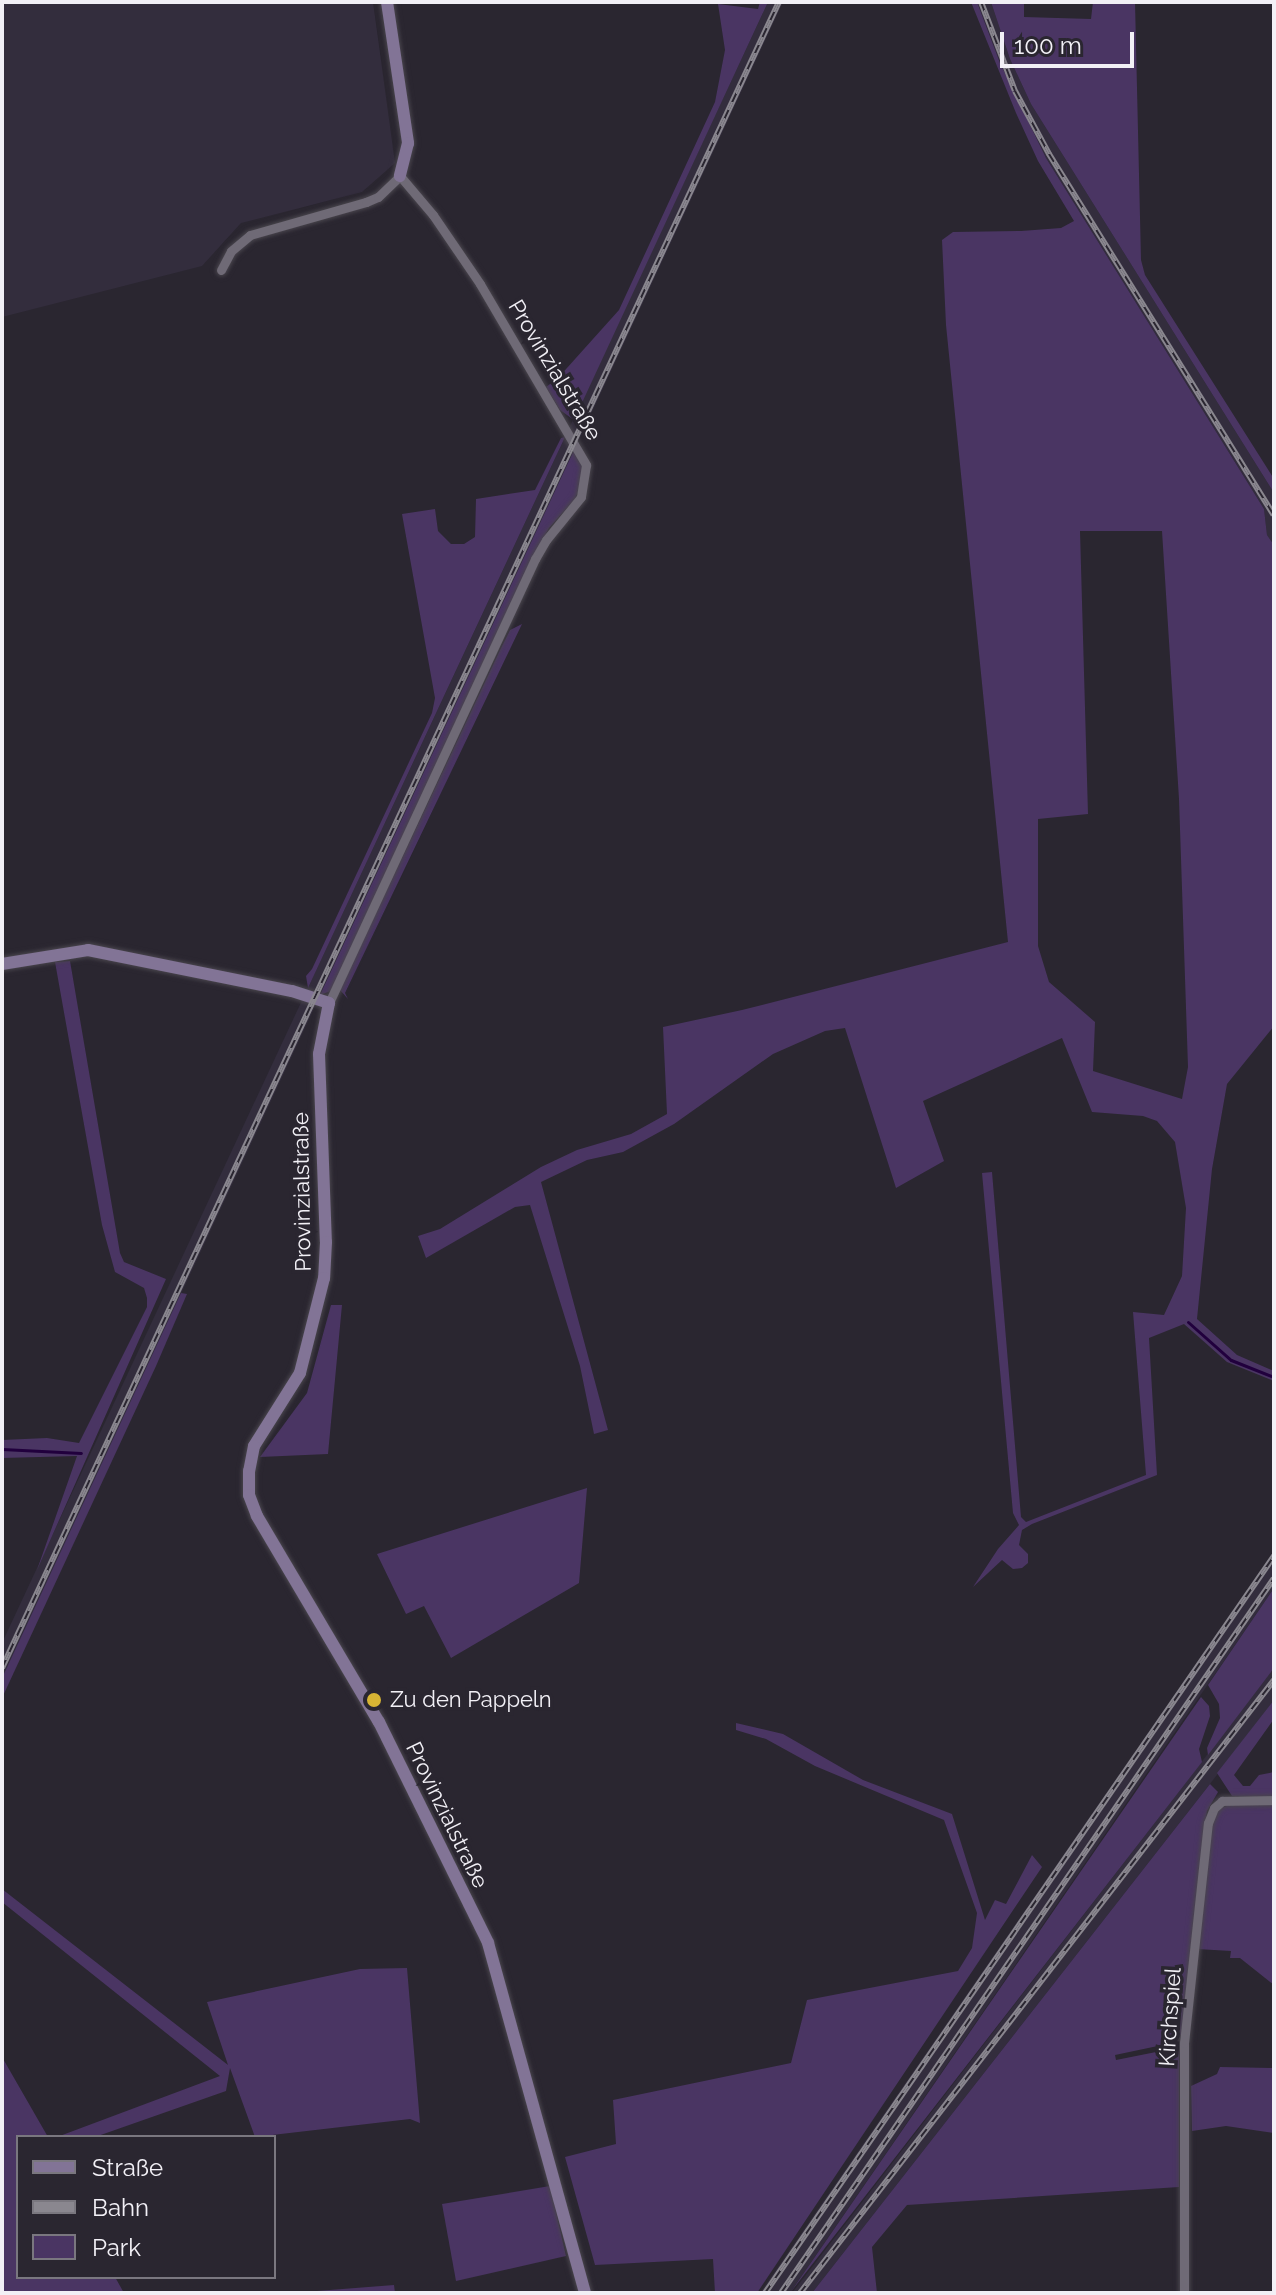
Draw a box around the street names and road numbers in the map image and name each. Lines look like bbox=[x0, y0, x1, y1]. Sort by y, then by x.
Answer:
street label: Provinzialstraße bbox=[503, 295, 607, 445]
street label: Provinzialstraße bbox=[287, 1112, 317, 1272]
street label: Provinzialstraße bbox=[400, 1738, 494, 1892]
street label: Kirchspiel bbox=[1153, 1967, 1187, 2067]

